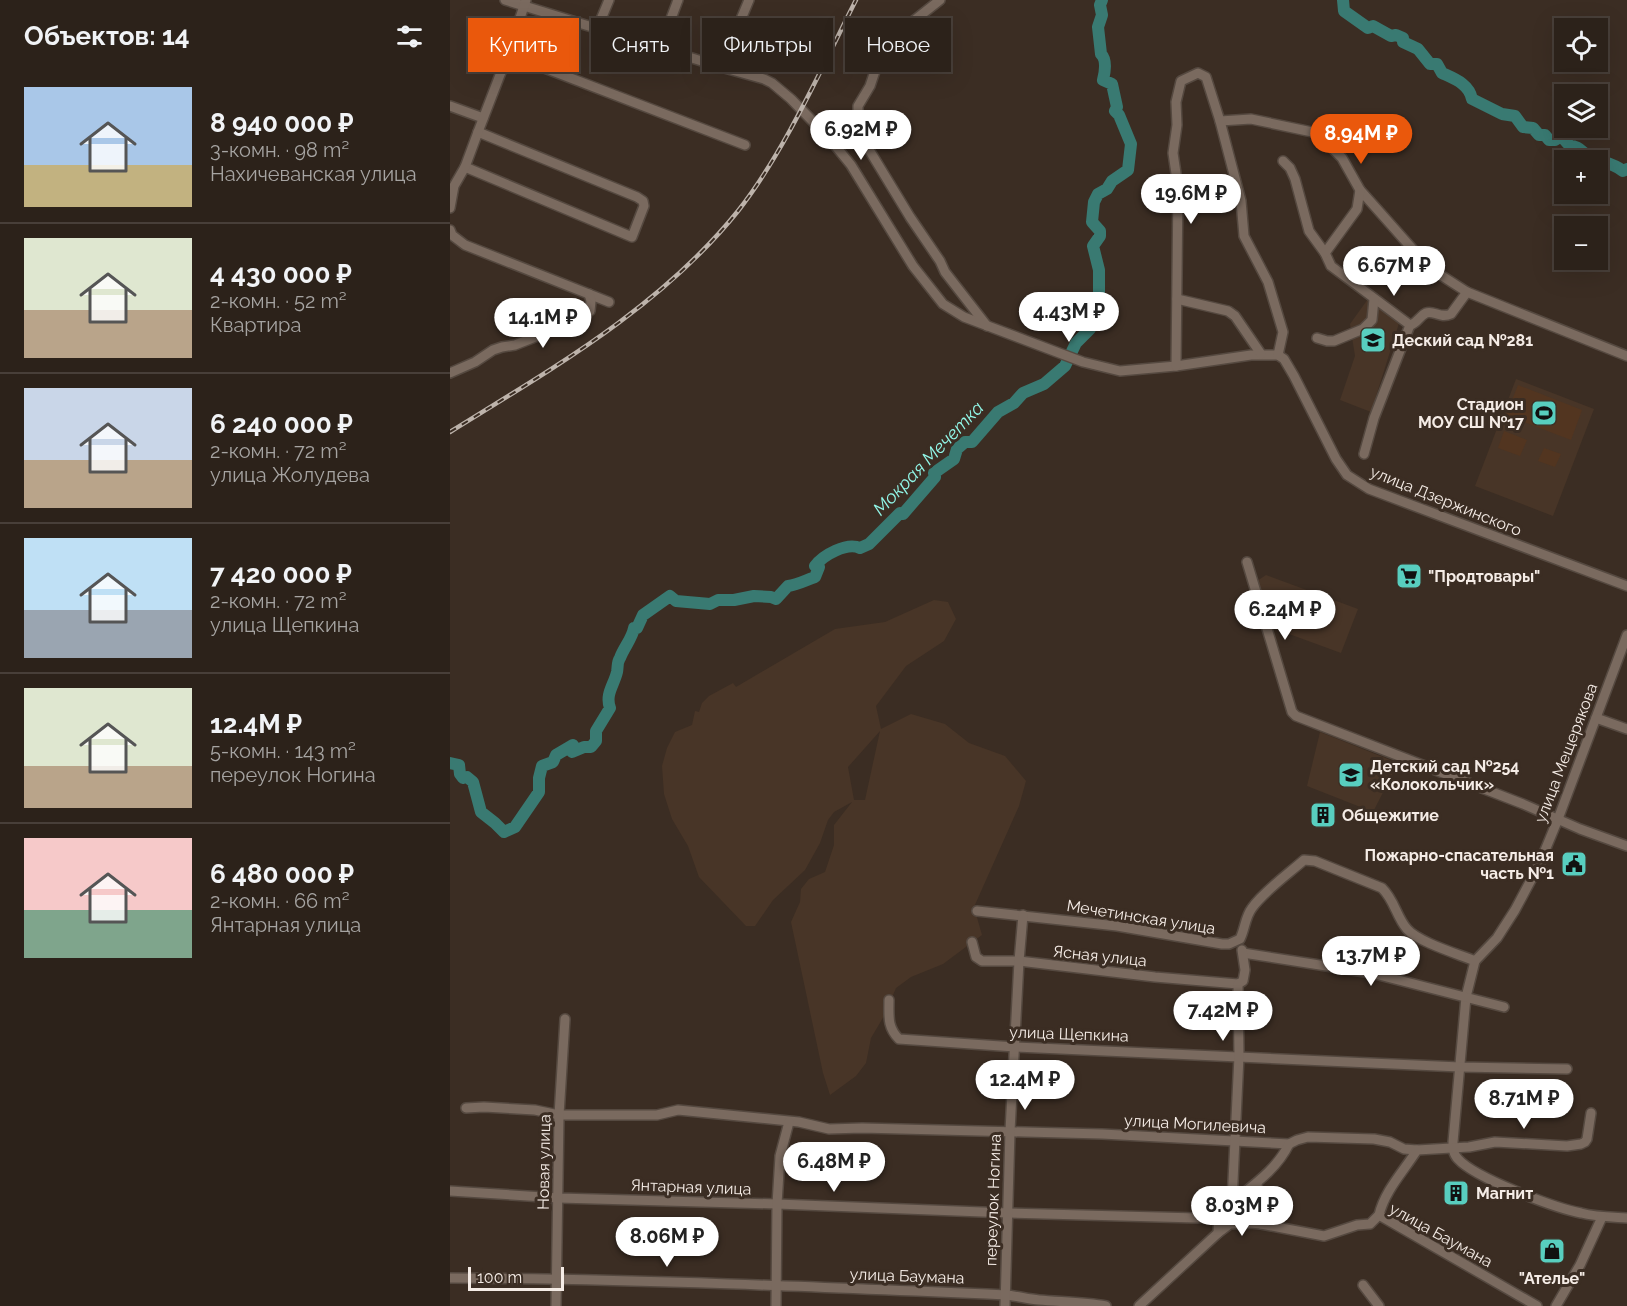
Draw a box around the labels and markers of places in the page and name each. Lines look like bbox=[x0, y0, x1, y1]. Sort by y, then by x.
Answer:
pin: 6.92M ₽ bbox=[806, 110, 916, 161]
pin: 8.94M ₽ bbox=[1306, 114, 1416, 165]
pin: 19.6M ₽ bbox=[1136, 174, 1246, 225]
pin: 6.67M ₽ bbox=[1339, 246, 1449, 297]
pin: 4.43M ₽ bbox=[1014, 292, 1124, 343]
pin: 14.1M ₽ bbox=[488, 298, 598, 349]
school or university icon: Деский сад №281 bbox=[1358, 325, 1388, 355]
place label: Деский сад №281 bbox=[1392, 331, 1533, 350]
place label: Стадион МОУ СШ №17 bbox=[1418, 395, 1524, 432]
sports icon: Стадион МОУ СШ №17 bbox=[1529, 398, 1559, 428]
supermarket icon: "Продтовары" bbox=[1394, 561, 1424, 591]
place label: "Продтовары" bbox=[1428, 567, 1540, 586]
pin: 6.24M ₽ bbox=[1230, 590, 1340, 641]
place label: Детский сад №254 «Колокольчик» bbox=[1370, 757, 1519, 794]
school or university icon: Детский сад №254 «Колокольчик» bbox=[1336, 760, 1366, 790]
building icon: Общежитие bbox=[1308, 800, 1338, 830]
place label: Общежитие bbox=[1342, 806, 1439, 825]
place label: Пожарно-спасательная часть №1 bbox=[1365, 846, 1554, 883]
public building icon: Пожарно-спасательная часть №1 bbox=[1559, 849, 1589, 879]
pin: 13.7M ₽ bbox=[1316, 936, 1426, 987]
pin: 7.42M ₽ bbox=[1168, 991, 1278, 1042]
pin: 12.4M ₽ bbox=[970, 1060, 1080, 1111]
pin: 8.71M ₽ bbox=[1469, 1079, 1579, 1130]
pin: 6.48M ₽ bbox=[779, 1142, 889, 1193]
building icon: Магнит bbox=[1441, 1178, 1471, 1208]
place label: Магнит bbox=[1476, 1184, 1533, 1203]
pin: 8.03M ₽ bbox=[1187, 1186, 1297, 1237]
pin: 8.06M ₽ bbox=[612, 1217, 722, 1268]
shop icon: "Ателье" bbox=[1537, 1236, 1567, 1266]
place label: "Ателье" bbox=[1519, 1269, 1585, 1288]

